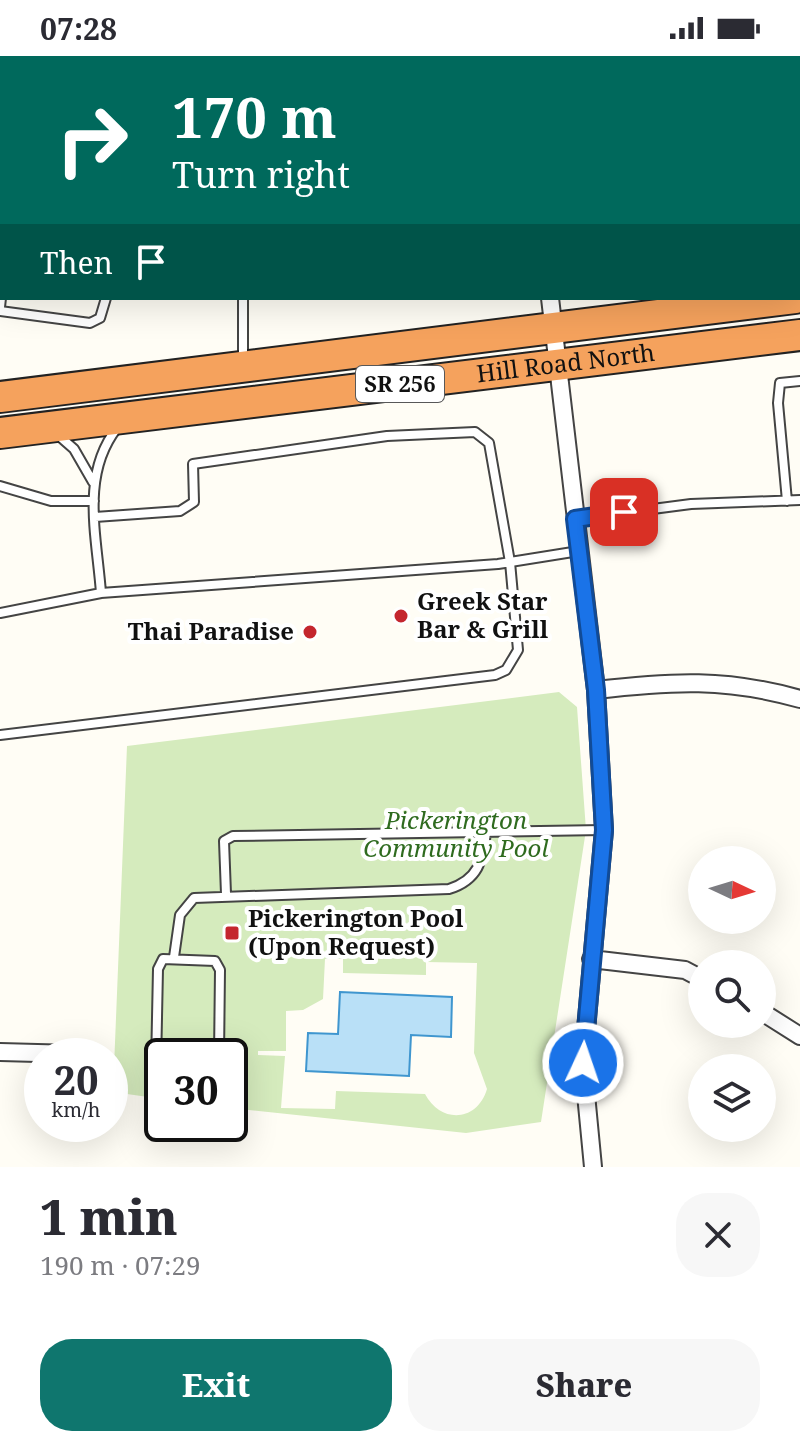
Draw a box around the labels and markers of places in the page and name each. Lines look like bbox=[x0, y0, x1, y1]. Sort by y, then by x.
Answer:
pin bbox=[590, 478, 658, 546]
place label: Greek Star Bar & Grill bbox=[417, 584, 549, 645]
marker: Greek Star Bar & Grill bbox=[392, 607, 410, 625]
place label: Thai Paradise bbox=[128, 614, 294, 647]
marker: Thai Paradise bbox=[301, 623, 319, 641]
place label: Pickerington Pool (Upon Request) bbox=[248, 901, 464, 962]
marker: Pickerington Pool (Upon Request) bbox=[223, 924, 241, 942]

